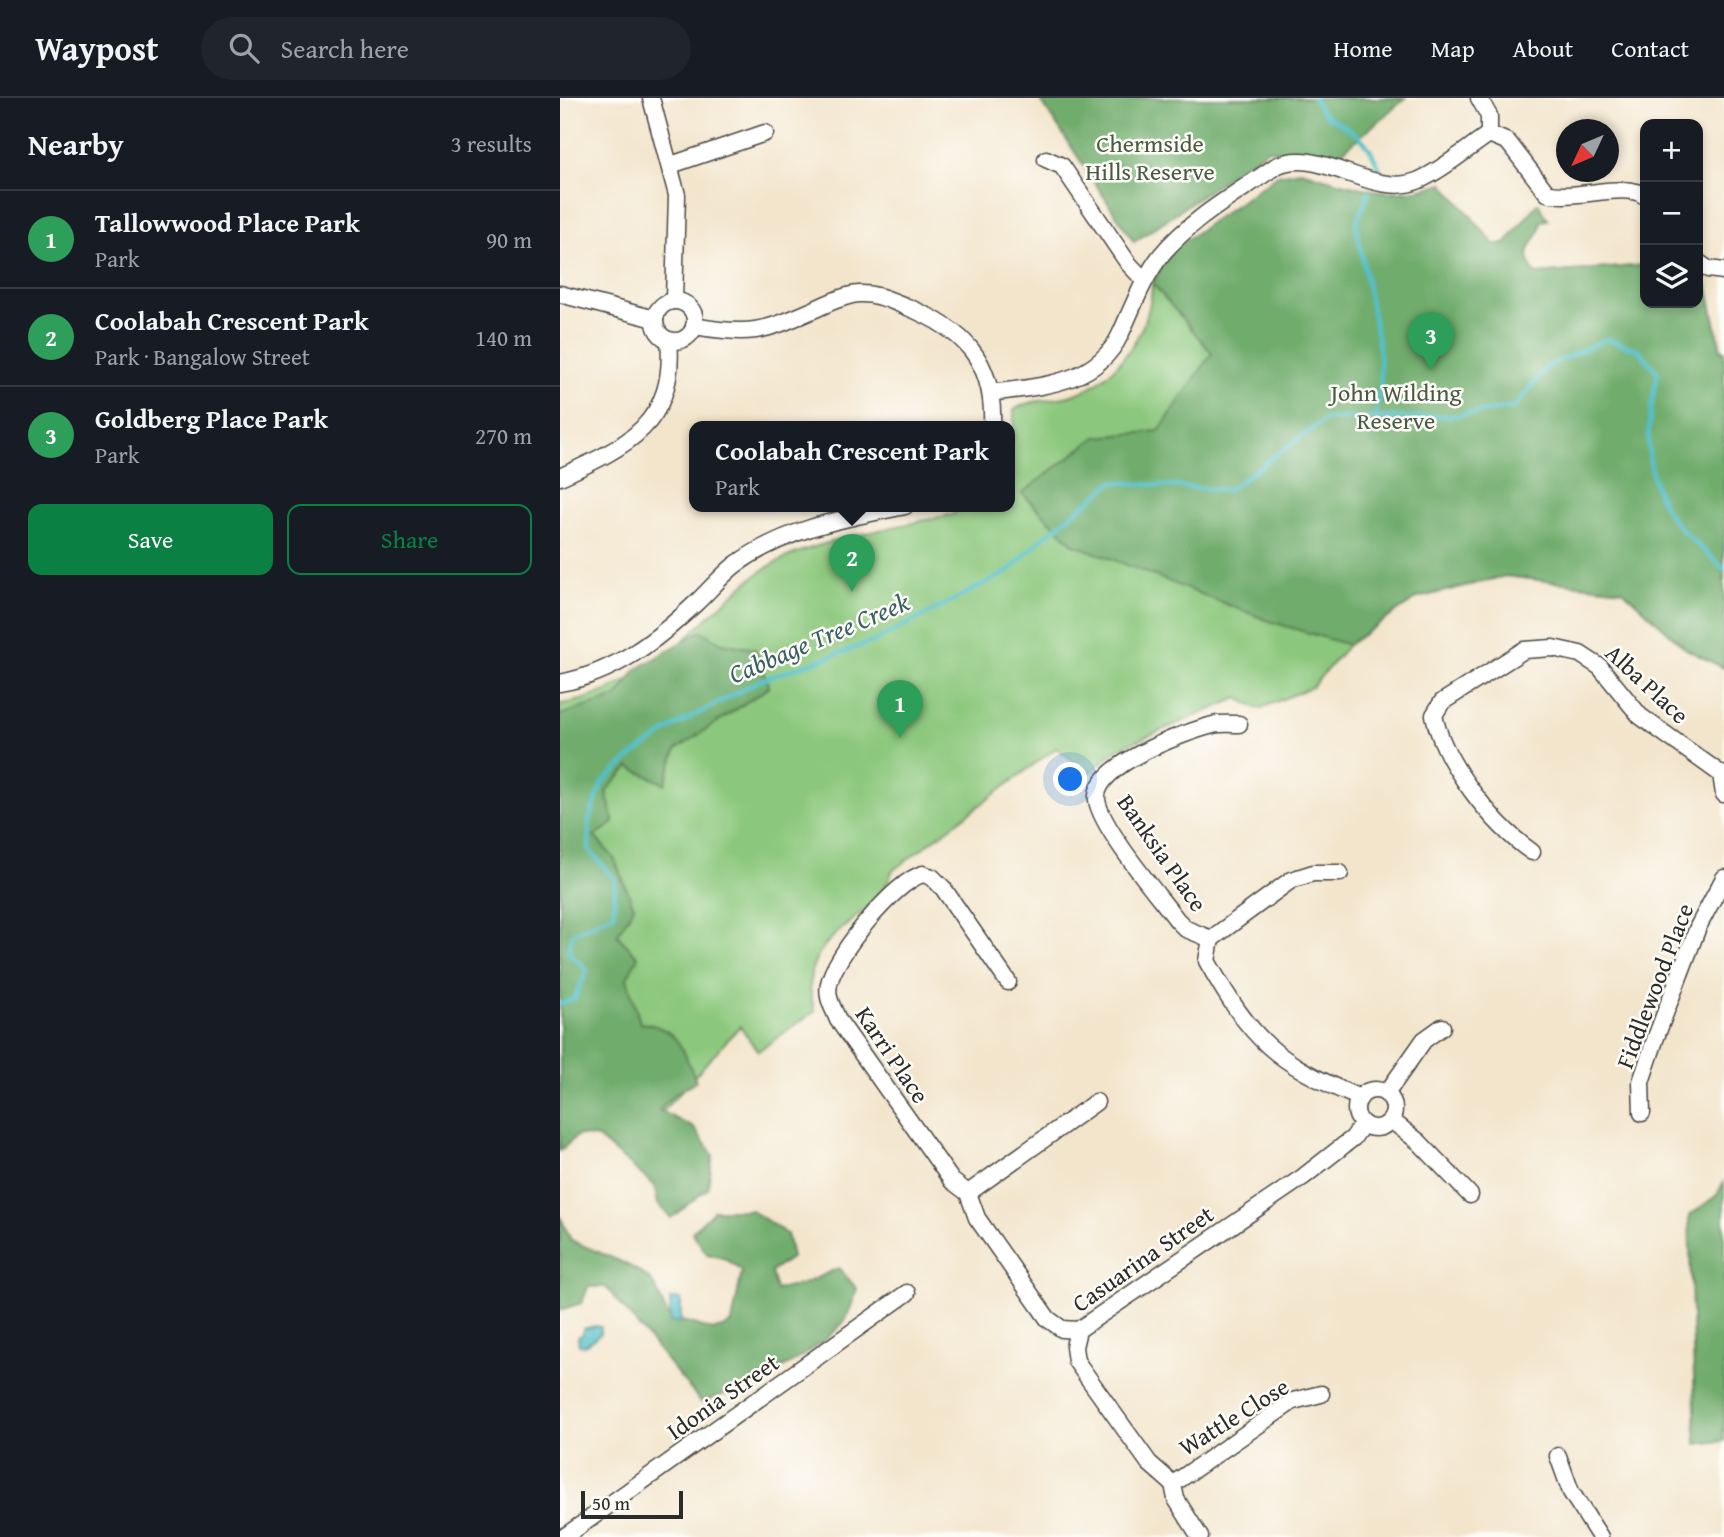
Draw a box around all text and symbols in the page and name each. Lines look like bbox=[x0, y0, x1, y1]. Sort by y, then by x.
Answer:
search box bbox=[201, 17, 691, 80]
text: Waypost bbox=[35, 24, 159, 72]
icon: search bbox=[225, 29, 263, 67]
text: Search here bbox=[281, 29, 409, 68]
text: Home bbox=[1334, 31, 1393, 66]
text: Map bbox=[1431, 31, 1475, 66]
text: About bbox=[1513, 31, 1573, 66]
text: Contact bbox=[1611, 31, 1689, 66]
north arrow bbox=[1556, 119, 1619, 182]
map controls bbox=[1640, 119, 1703, 308]
button: + bbox=[1640, 119, 1703, 182]
text: Nearby bbox=[28, 122, 124, 166]
park label: Chermside Hills Reserve bbox=[1085, 126, 1215, 189]
text: 3 results bbox=[451, 127, 532, 160]
button: − bbox=[1640, 182, 1703, 245]
text: Tallowwood Place Park bbox=[95, 203, 360, 242]
text: 1 bbox=[45, 223, 57, 256]
text: 90 m bbox=[486, 223, 532, 256]
text: Park bbox=[95, 242, 139, 275]
button: layers bbox=[1640, 245, 1703, 308]
text: Coolabah Crescent Park bbox=[95, 301, 368, 340]
pin: 3 bbox=[1408, 312, 1454, 370]
text: 2 bbox=[45, 321, 57, 354]
text: 140 m bbox=[475, 321, 532, 354]
text: Park · Bangalow Street bbox=[95, 340, 310, 373]
park label: John Wilding Reserve bbox=[1328, 375, 1462, 438]
text: Goldberg Place Park bbox=[95, 399, 328, 438]
text: 3 bbox=[45, 419, 57, 452]
text: 270 m bbox=[475, 419, 532, 452]
popup bbox=[689, 421, 1015, 512]
text: Coolabah Crescent Park bbox=[715, 431, 989, 470]
text: Park bbox=[95, 438, 139, 471]
text: Park bbox=[715, 470, 760, 503]
button: Save bbox=[28, 504, 273, 575]
button: Share bbox=[287, 504, 532, 575]
pin: 2 bbox=[829, 534, 875, 592]
water label: Cabbage Tree Creek bbox=[723, 582, 915, 693]
street label: Alba Place bbox=[1598, 636, 1697, 732]
pin: 1 bbox=[877, 680, 923, 738]
your location bbox=[1053, 762, 1087, 796]
street label: Banksia Place bbox=[1109, 787, 1216, 919]
street label: Fiddlewood Place bbox=[1607, 898, 1702, 1073]
street label: Karri Place bbox=[847, 999, 938, 1110]
street label: Casuarina Street bbox=[1065, 1196, 1221, 1320]
street label: Idonia Street bbox=[659, 1345, 786, 1448]
street label: Wattle Close bbox=[1172, 1369, 1296, 1464]
scale bar bbox=[581, 1488, 682, 1520]
text: 50 m bbox=[592, 1489, 630, 1517]

